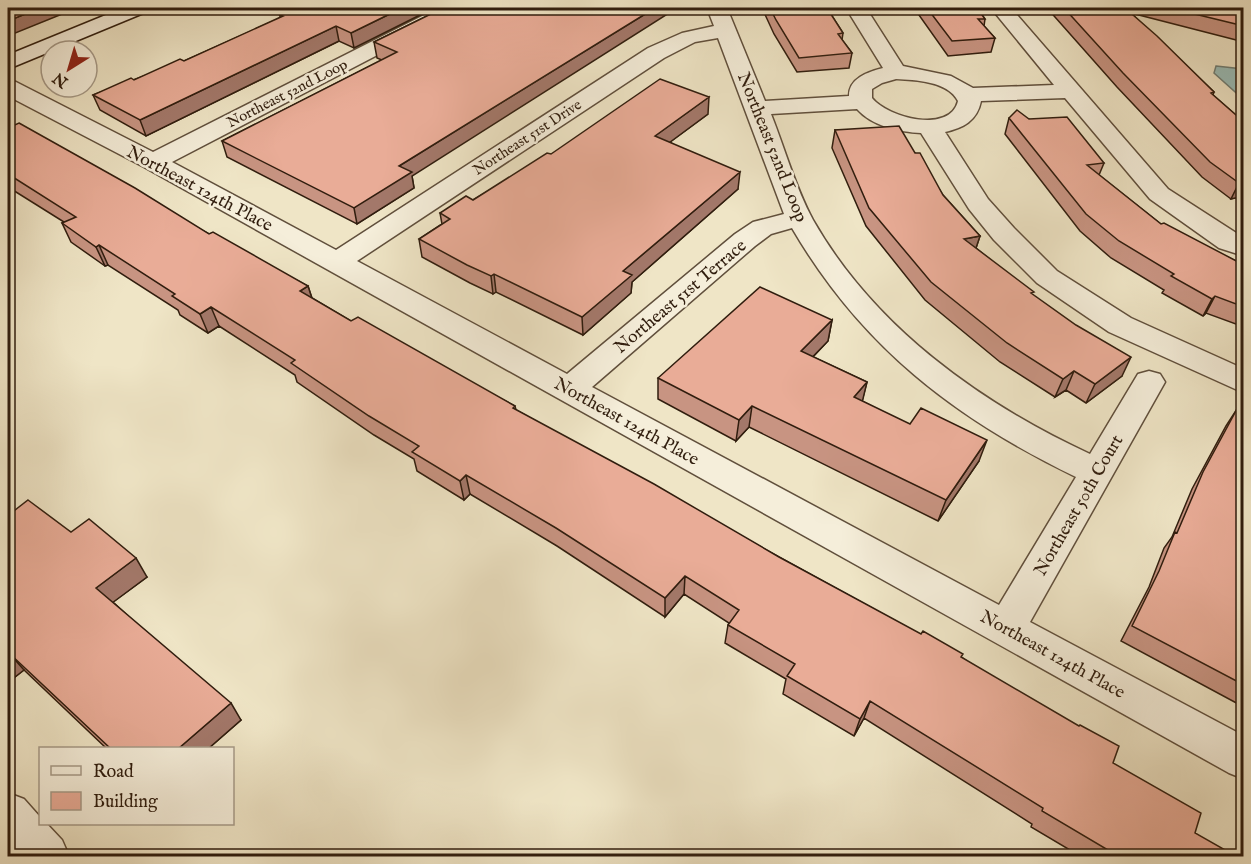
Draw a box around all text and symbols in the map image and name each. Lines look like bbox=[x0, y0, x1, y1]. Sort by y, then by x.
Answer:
north arrow bbox=[39, 39, 99, 99]
street label: Northeast 52nd Loop bbox=[224, 55, 351, 132]
text: N bbox=[50, 67, 74, 92]
street label: Northeast 52nd Loop bbox=[731, 69, 812, 226]
street label: Northeast 51st Drive bbox=[469, 95, 585, 180]
street label: Northeast 124th Place bbox=[122, 141, 276, 238]
street label: Northeast 51st Terrace bbox=[610, 235, 752, 359]
street label: Northeast 124th Place bbox=[550, 373, 703, 472]
street label: Northeast 50th Court bbox=[1030, 431, 1129, 580]
street label: Northeast 124th Place bbox=[976, 606, 1129, 705]
legend bbox=[39, 747, 234, 825]
text: Road bbox=[93, 761, 134, 784]
text: Building bbox=[93, 791, 158, 814]

